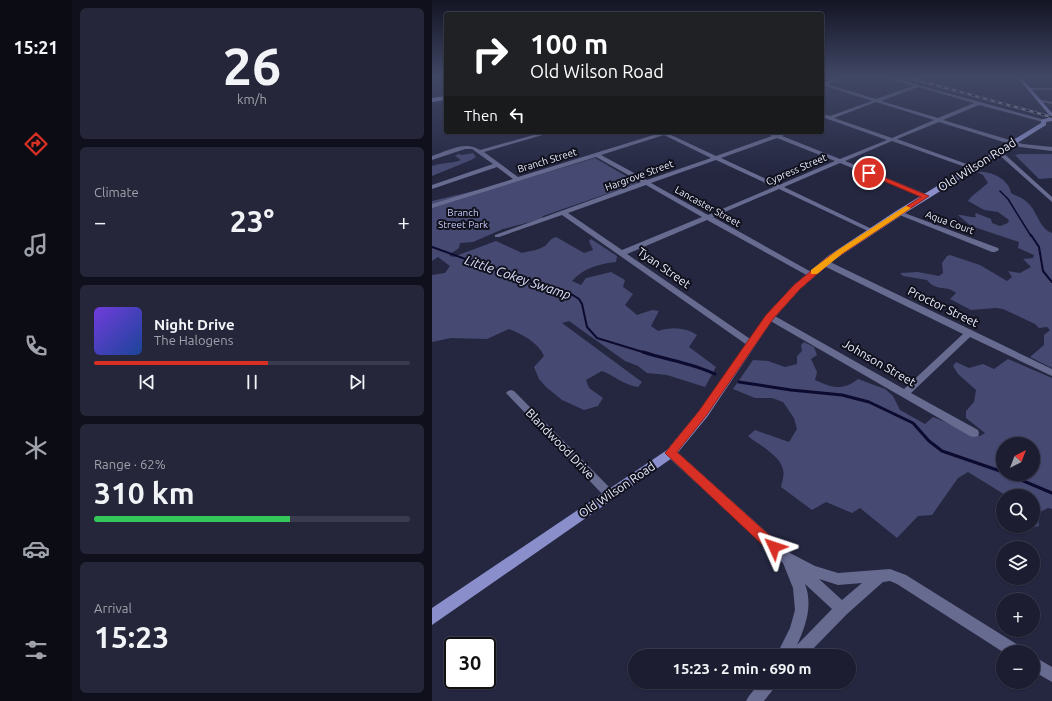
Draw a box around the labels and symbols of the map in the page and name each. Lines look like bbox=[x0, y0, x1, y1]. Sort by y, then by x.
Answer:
street label: Old Wilson Road bbox=[935, 135, 1018, 194]
street label: Branch Street bbox=[516, 146, 578, 175]
street label: Cypress Street bbox=[764, 152, 828, 187]
pin bbox=[852, 156, 886, 190]
street label: Hargrove Street bbox=[604, 158, 675, 193]
street label: Lancaster Street bbox=[673, 184, 743, 229]
park label: Branch Street Park bbox=[438, 207, 488, 230]
street label: Aqua Court bbox=[924, 209, 976, 236]
street label: Tyan Street bbox=[635, 245, 693, 291]
water label: Little Cokey Swamp bbox=[463, 252, 573, 302]
street label: Proctor Street bbox=[906, 284, 981, 329]
street label: Johnson Street bbox=[841, 336, 918, 389]
street label: Blandwood Drive bbox=[524, 406, 597, 481]
north arrow bbox=[996, 437, 1040, 481]
street label: Old Wilson Road bbox=[576, 459, 657, 520]
position arrow bbox=[753, 526, 795, 568]
speed limit sign: 30 bbox=[444, 637, 496, 689]

